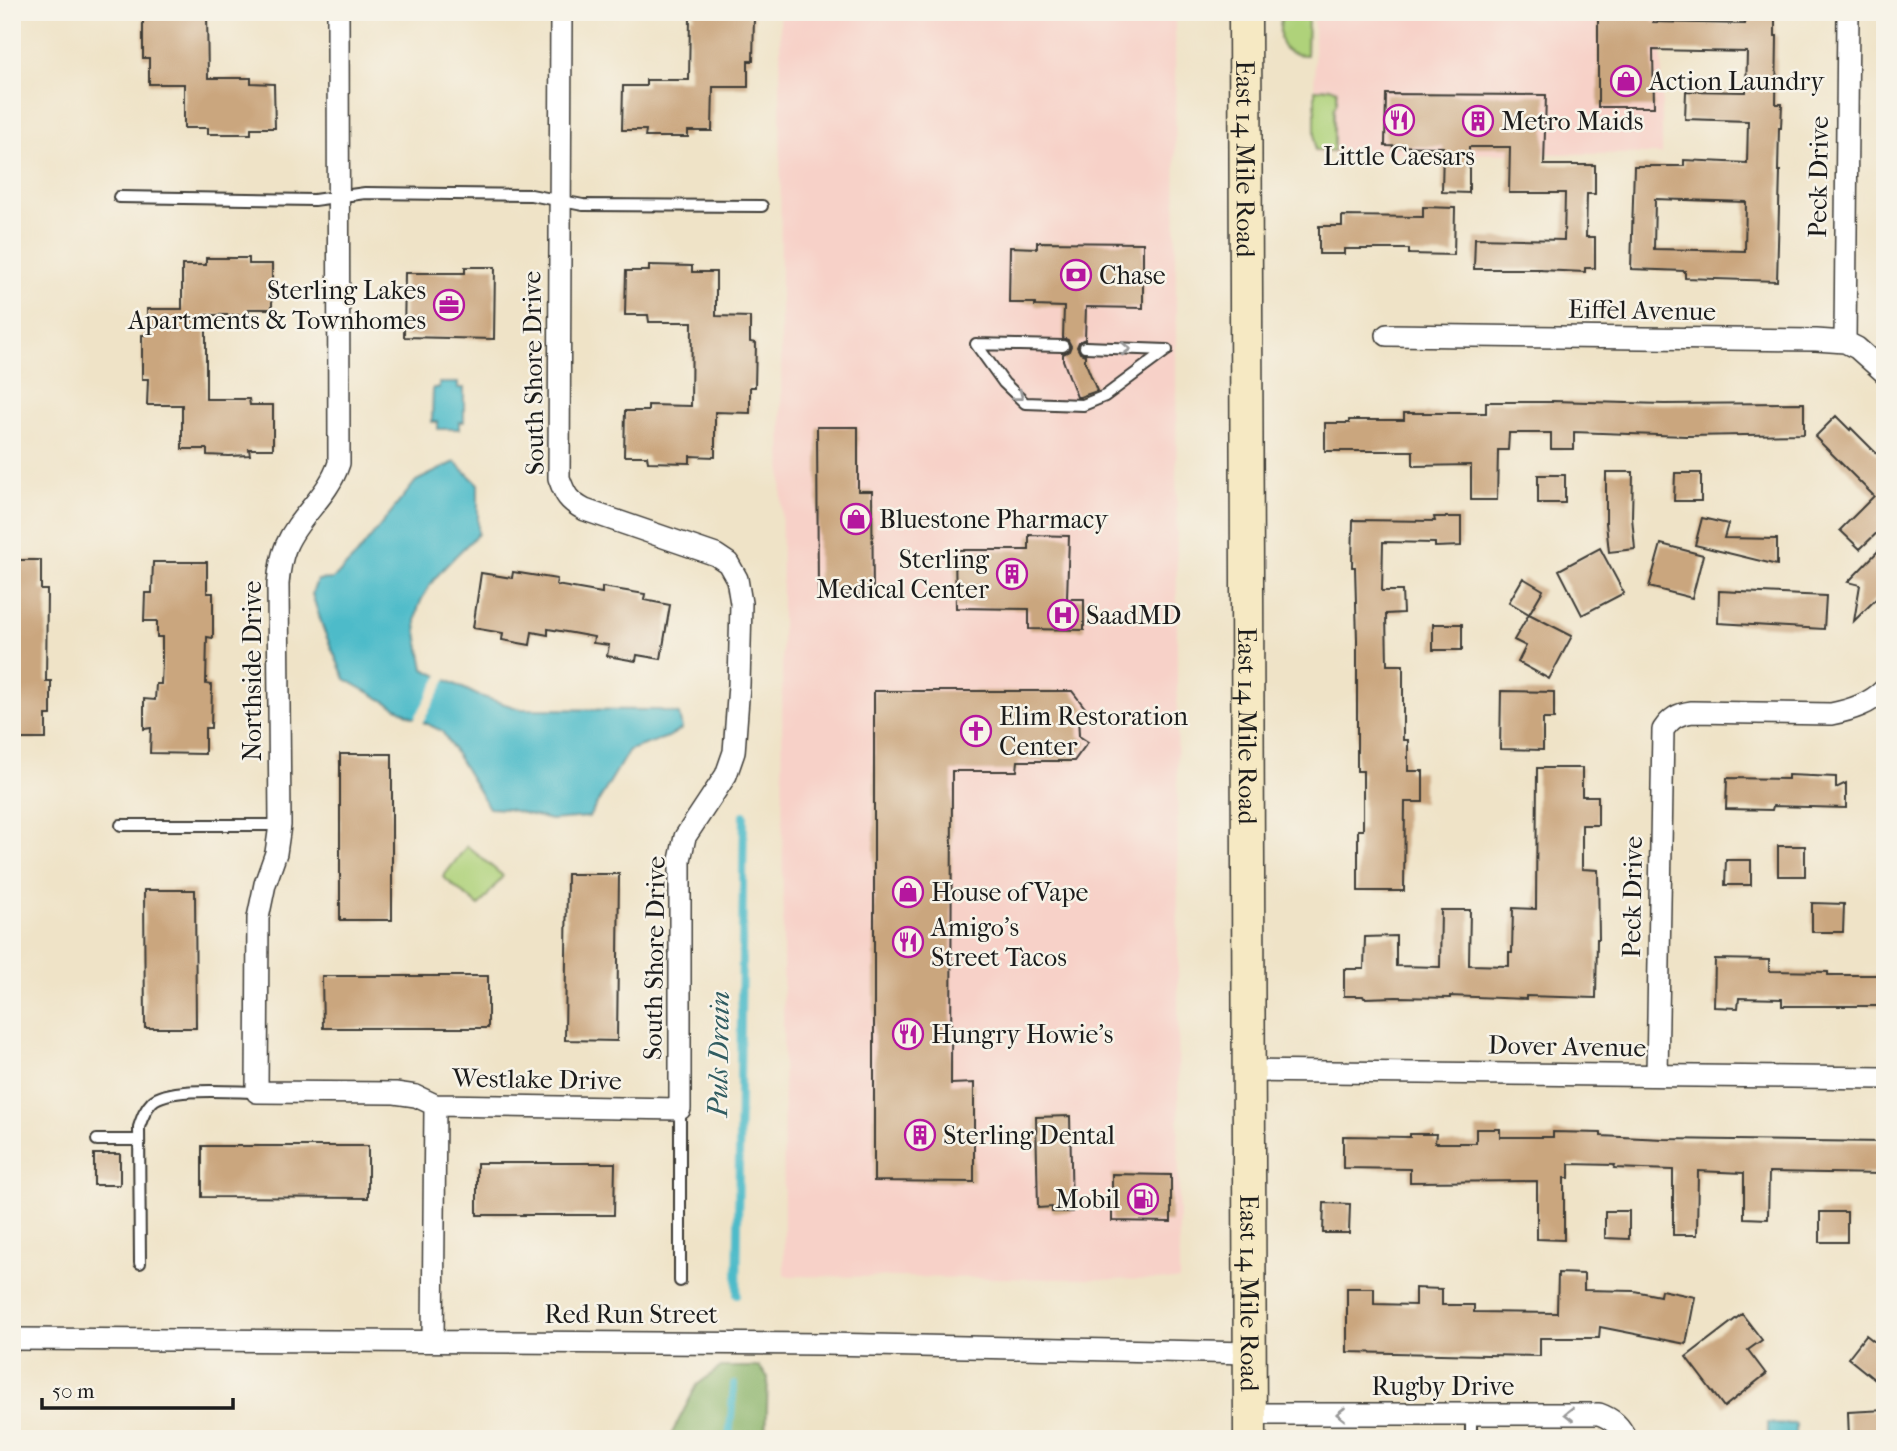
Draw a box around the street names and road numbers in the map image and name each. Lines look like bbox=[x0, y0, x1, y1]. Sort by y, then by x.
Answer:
street label: East 14 Mile Road bbox=[1229, 60, 1261, 259]
street label: Peck Drive bbox=[1802, 116, 1835, 238]
street label: South Shore Drive bbox=[516, 270, 551, 475]
street label: Eiffel Avenue bbox=[1568, 294, 1717, 327]
street label: Northside Drive bbox=[237, 581, 268, 761]
street label: East 14 Mile Road bbox=[1231, 627, 1263, 826]
street label: Peck Drive bbox=[1616, 836, 1649, 958]
street label: South Shore Drive bbox=[637, 856, 672, 1060]
street label: Dover Avenue bbox=[1488, 1030, 1647, 1063]
street label: Westlake Drive bbox=[451, 1063, 622, 1096]
street label: East 14 Mile Road bbox=[1233, 1194, 1265, 1393]
street label: Red Run Street bbox=[544, 1299, 718, 1330]
street label: Rugby Drive bbox=[1372, 1371, 1515, 1402]

